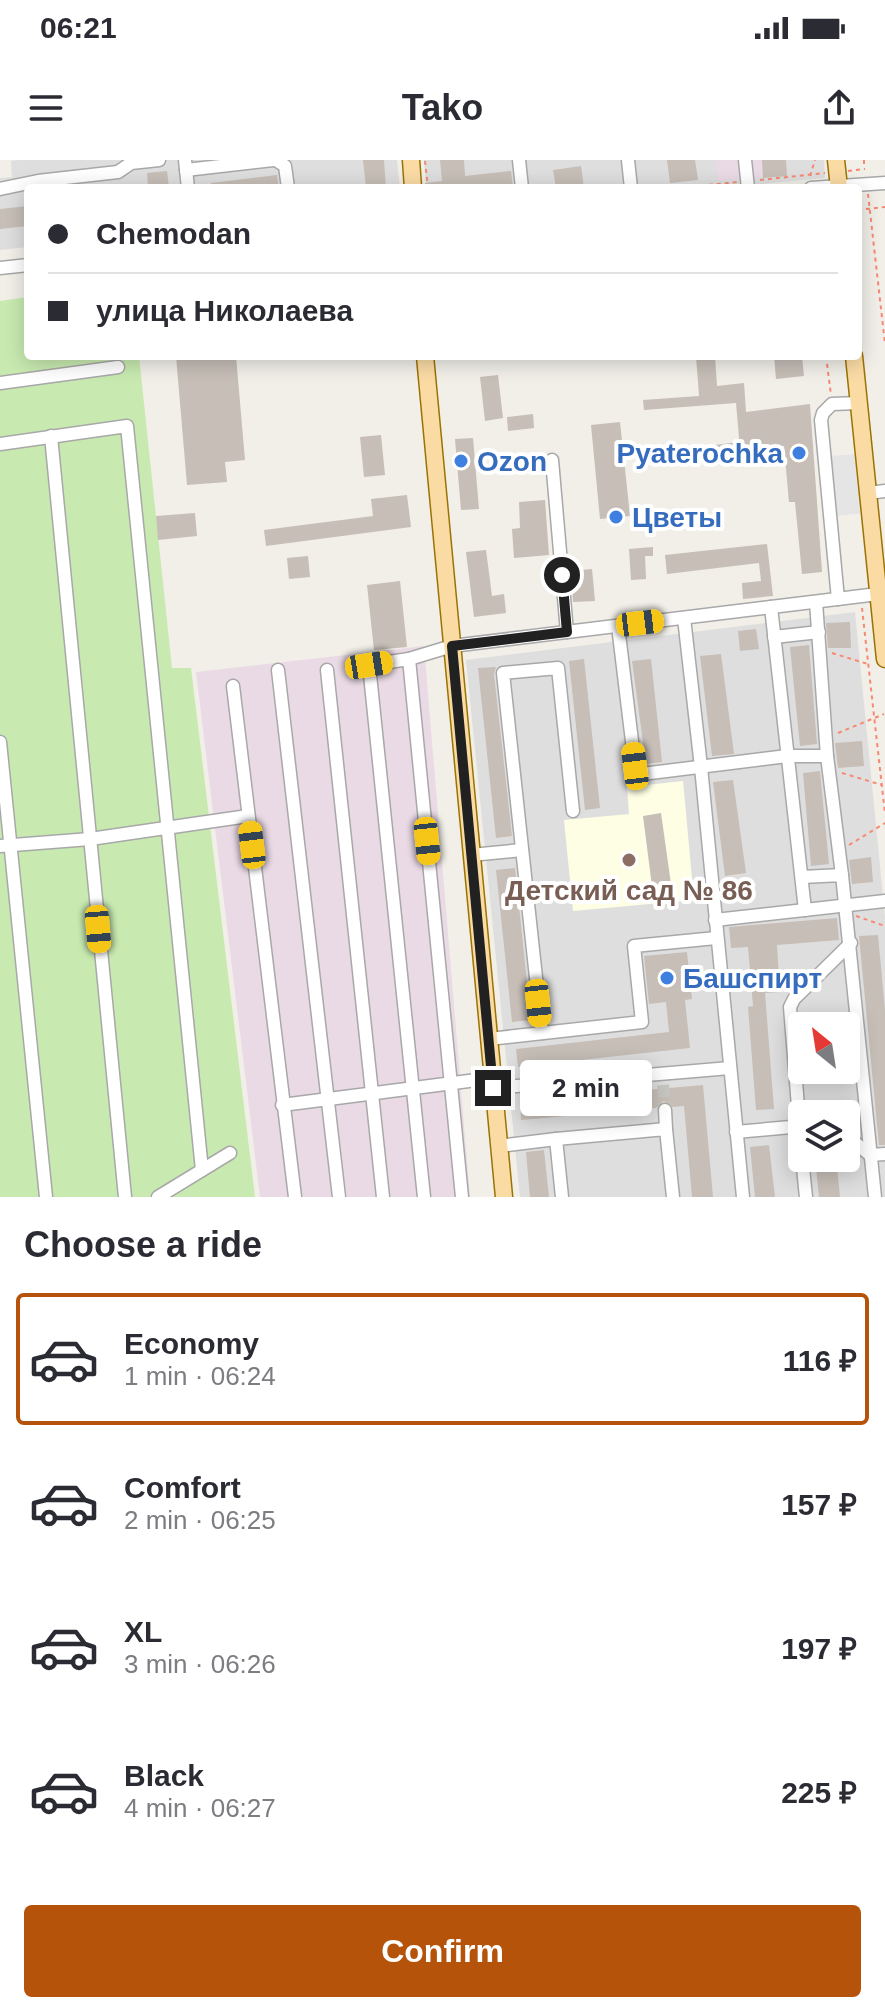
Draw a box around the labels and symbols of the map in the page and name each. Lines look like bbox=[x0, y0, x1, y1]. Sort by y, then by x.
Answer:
place label: Pyaterochka bbox=[616, 438, 783, 469]
marker: Pyaterochka bbox=[790, 444, 808, 462]
place label: Ozon bbox=[477, 446, 547, 477]
marker: Ozon bbox=[452, 452, 470, 470]
place label: Цветы bbox=[632, 502, 722, 533]
marker: Цветы bbox=[607, 508, 625, 526]
route start bbox=[544, 557, 580, 593]
car bbox=[615, 608, 665, 638]
car bbox=[343, 649, 395, 681]
car bbox=[620, 741, 650, 791]
car bbox=[413, 816, 441, 866]
car bbox=[237, 820, 267, 870]
marker: Детский сад № 86 bbox=[620, 851, 638, 869]
place label: Детский сад № 86 bbox=[505, 875, 753, 906]
car bbox=[84, 904, 112, 954]
place label: Башспирт bbox=[683, 963, 822, 994]
marker: Башспирт bbox=[658, 969, 676, 987]
car bbox=[524, 978, 552, 1028]
north arrow bbox=[788, 1012, 860, 1084]
callout: 2 min bbox=[521, 1060, 653, 1116]
route end bbox=[475, 1070, 511, 1106]

